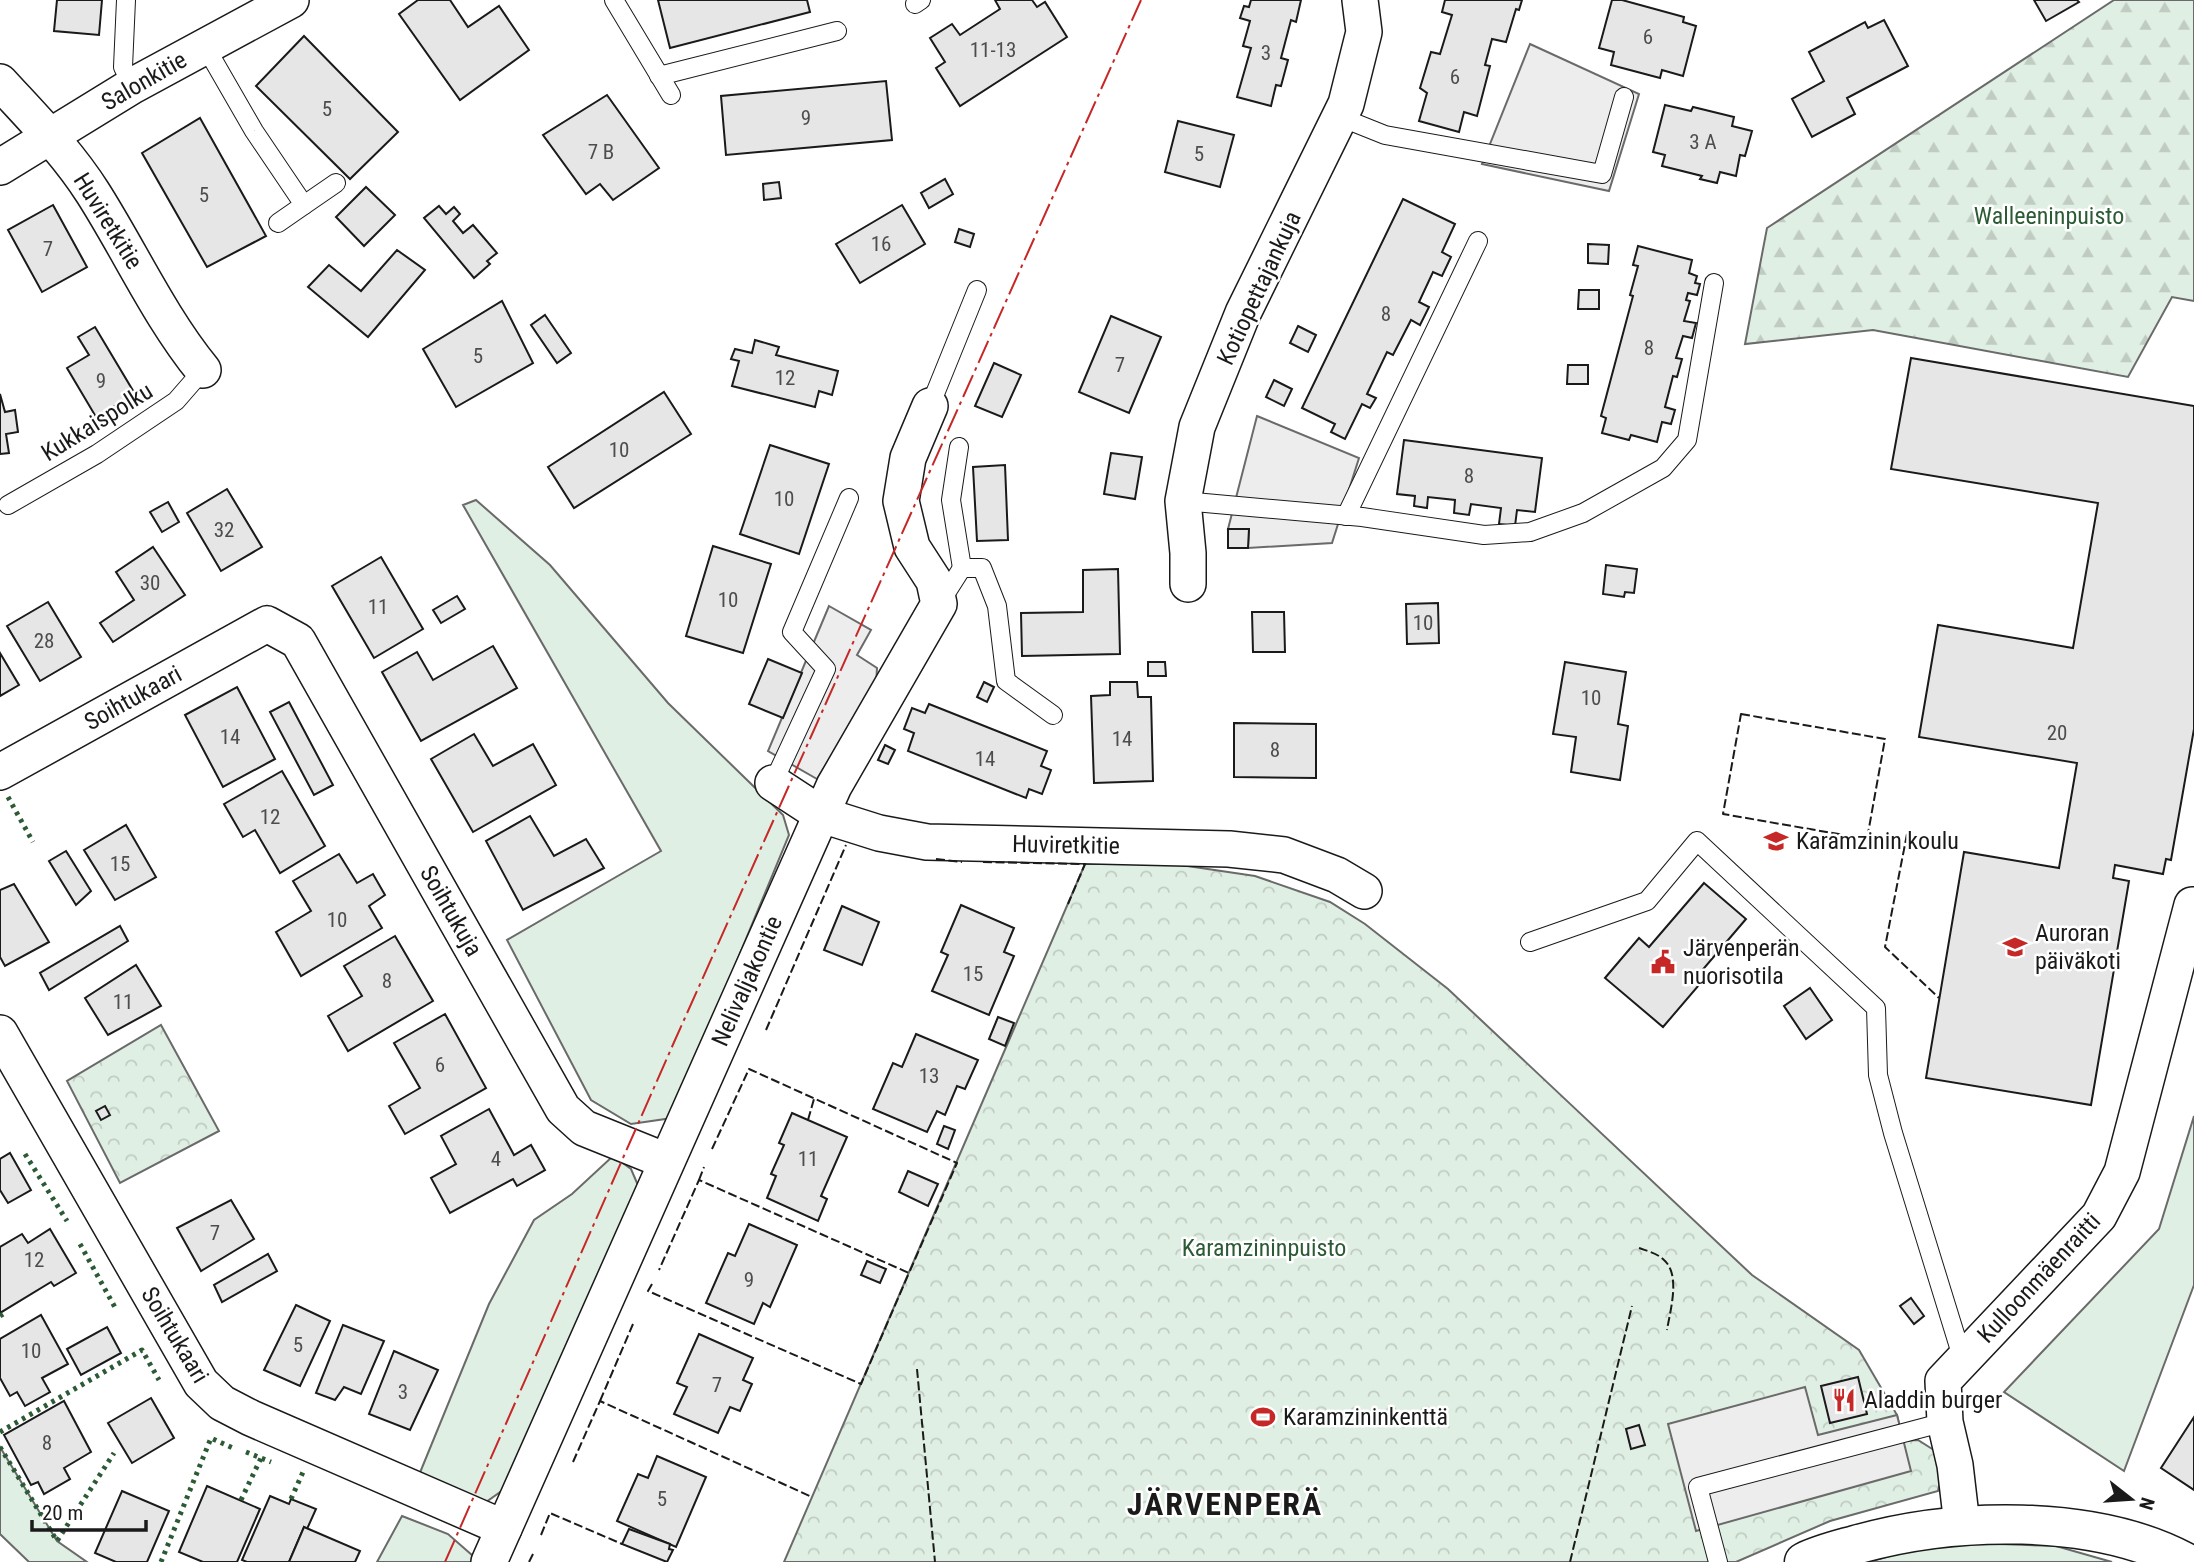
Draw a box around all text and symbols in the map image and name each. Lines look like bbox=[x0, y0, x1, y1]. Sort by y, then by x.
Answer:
house number: 6 bbox=[1643, 25, 1653, 49]
house number: 11-13 bbox=[970, 38, 1016, 62]
house number: 3 bbox=[1261, 41, 1271, 65]
street label: Salonkitie bbox=[97, 46, 191, 116]
house number: 6 bbox=[1450, 65, 1460, 89]
house number: 5 bbox=[322, 97, 332, 121]
house number: 9 bbox=[801, 106, 811, 130]
house number: 3 A bbox=[1689, 130, 1717, 154]
house number: 7 B bbox=[588, 140, 614, 164]
house number: 5 bbox=[1194, 142, 1204, 166]
street label: Huviretkitie bbox=[68, 168, 148, 274]
house number: 5 bbox=[199, 183, 209, 207]
park label: Walleeninpuisto bbox=[1974, 202, 2124, 230]
street label: Kotiopettajankuja bbox=[1211, 207, 1307, 369]
house number: 16 bbox=[871, 232, 891, 256]
house number: 7 bbox=[43, 237, 53, 261]
house number: 8 bbox=[1381, 302, 1391, 326]
house number: 8 bbox=[1644, 336, 1654, 360]
house number: 5 bbox=[473, 344, 483, 368]
house number: 7 bbox=[1115, 353, 1125, 377]
house number: 12 bbox=[775, 366, 795, 390]
house number: 9 bbox=[96, 369, 106, 393]
street label: Kukkaispolku bbox=[36, 377, 158, 467]
house number: 10 bbox=[609, 438, 629, 462]
house number: 8 bbox=[1464, 464, 1474, 488]
house number: 10 bbox=[774, 487, 794, 511]
house number: 32 bbox=[214, 518, 234, 542]
house number: 30 bbox=[140, 571, 160, 595]
house number: 10 bbox=[718, 588, 738, 612]
house number: 11 bbox=[368, 595, 388, 619]
house number: 10 bbox=[1413, 611, 1433, 635]
house number: 28 bbox=[34, 629, 54, 653]
street label: Soihtukaari bbox=[79, 660, 187, 736]
house number: 10 bbox=[1581, 686, 1601, 710]
house number: 20 bbox=[2047, 721, 2067, 745]
house number: 14 bbox=[220, 725, 240, 749]
house number: 14 bbox=[1112, 727, 1132, 751]
house number: 8 bbox=[1270, 738, 1280, 762]
house number: 14 bbox=[975, 747, 995, 771]
house number: 12 bbox=[260, 805, 280, 829]
school or university icon: Karamzinin koulu bbox=[1762, 827, 1790, 855]
place label: Karamzinin koulu bbox=[1796, 827, 1959, 855]
street label: Huviretkitie bbox=[1012, 830, 1120, 860]
house number: 15 bbox=[110, 852, 130, 876]
street label: Soihtukuja bbox=[414, 861, 488, 961]
house number: 10 bbox=[327, 908, 347, 932]
street label: Nelivaljakontie bbox=[706, 912, 788, 1050]
place label: Auroran päiväkoti bbox=[2035, 919, 2121, 975]
school or university icon: Auroran päiväkoti bbox=[2001, 933, 2029, 961]
place label: Järvenperän nuorisotila bbox=[1683, 934, 1800, 990]
public building icon: Järvenperän nuorisotila bbox=[1649, 948, 1677, 976]
house number: 15 bbox=[963, 962, 983, 986]
house number: 8 bbox=[382, 969, 392, 993]
house number: 11 bbox=[113, 990, 133, 1014]
house number: 6 bbox=[435, 1053, 445, 1077]
house number: 13 bbox=[919, 1064, 939, 1088]
house number: 4 bbox=[491, 1147, 501, 1171]
house number: 11 bbox=[798, 1147, 818, 1171]
street label: Kulloonmäenraitti bbox=[1972, 1207, 2106, 1349]
house number: 7 bbox=[210, 1221, 220, 1245]
park label: Karamzininpuisto bbox=[1182, 1234, 1346, 1262]
house number: 12 bbox=[24, 1248, 44, 1272]
house number: 9 bbox=[744, 1268, 754, 1292]
street label: Soihtukaari bbox=[135, 1282, 215, 1388]
house number: 5 bbox=[293, 1333, 303, 1357]
house number: 10 bbox=[21, 1339, 41, 1363]
house number: 7 bbox=[712, 1373, 722, 1397]
house number: 3 bbox=[398, 1380, 408, 1404]
restaurant icon: Aladdin burger bbox=[1830, 1386, 1858, 1414]
place label: Aladdin burger bbox=[1864, 1386, 2002, 1414]
sports icon: Karamzininkenttä bbox=[1249, 1403, 1277, 1431]
place label: Karamzininkenttä bbox=[1283, 1403, 1448, 1431]
house number: 8 bbox=[42, 1431, 52, 1455]
north arrow bbox=[2096, 1464, 2166, 1534]
district label: JÄRVENPERÄ bbox=[1127, 1485, 1323, 1523]
house number: 5 bbox=[657, 1487, 667, 1511]
scale bar bbox=[32, 1488, 145, 1532]
text: N bbox=[2134, 1495, 2159, 1513]
text: 20 m bbox=[42, 1501, 83, 1525]

